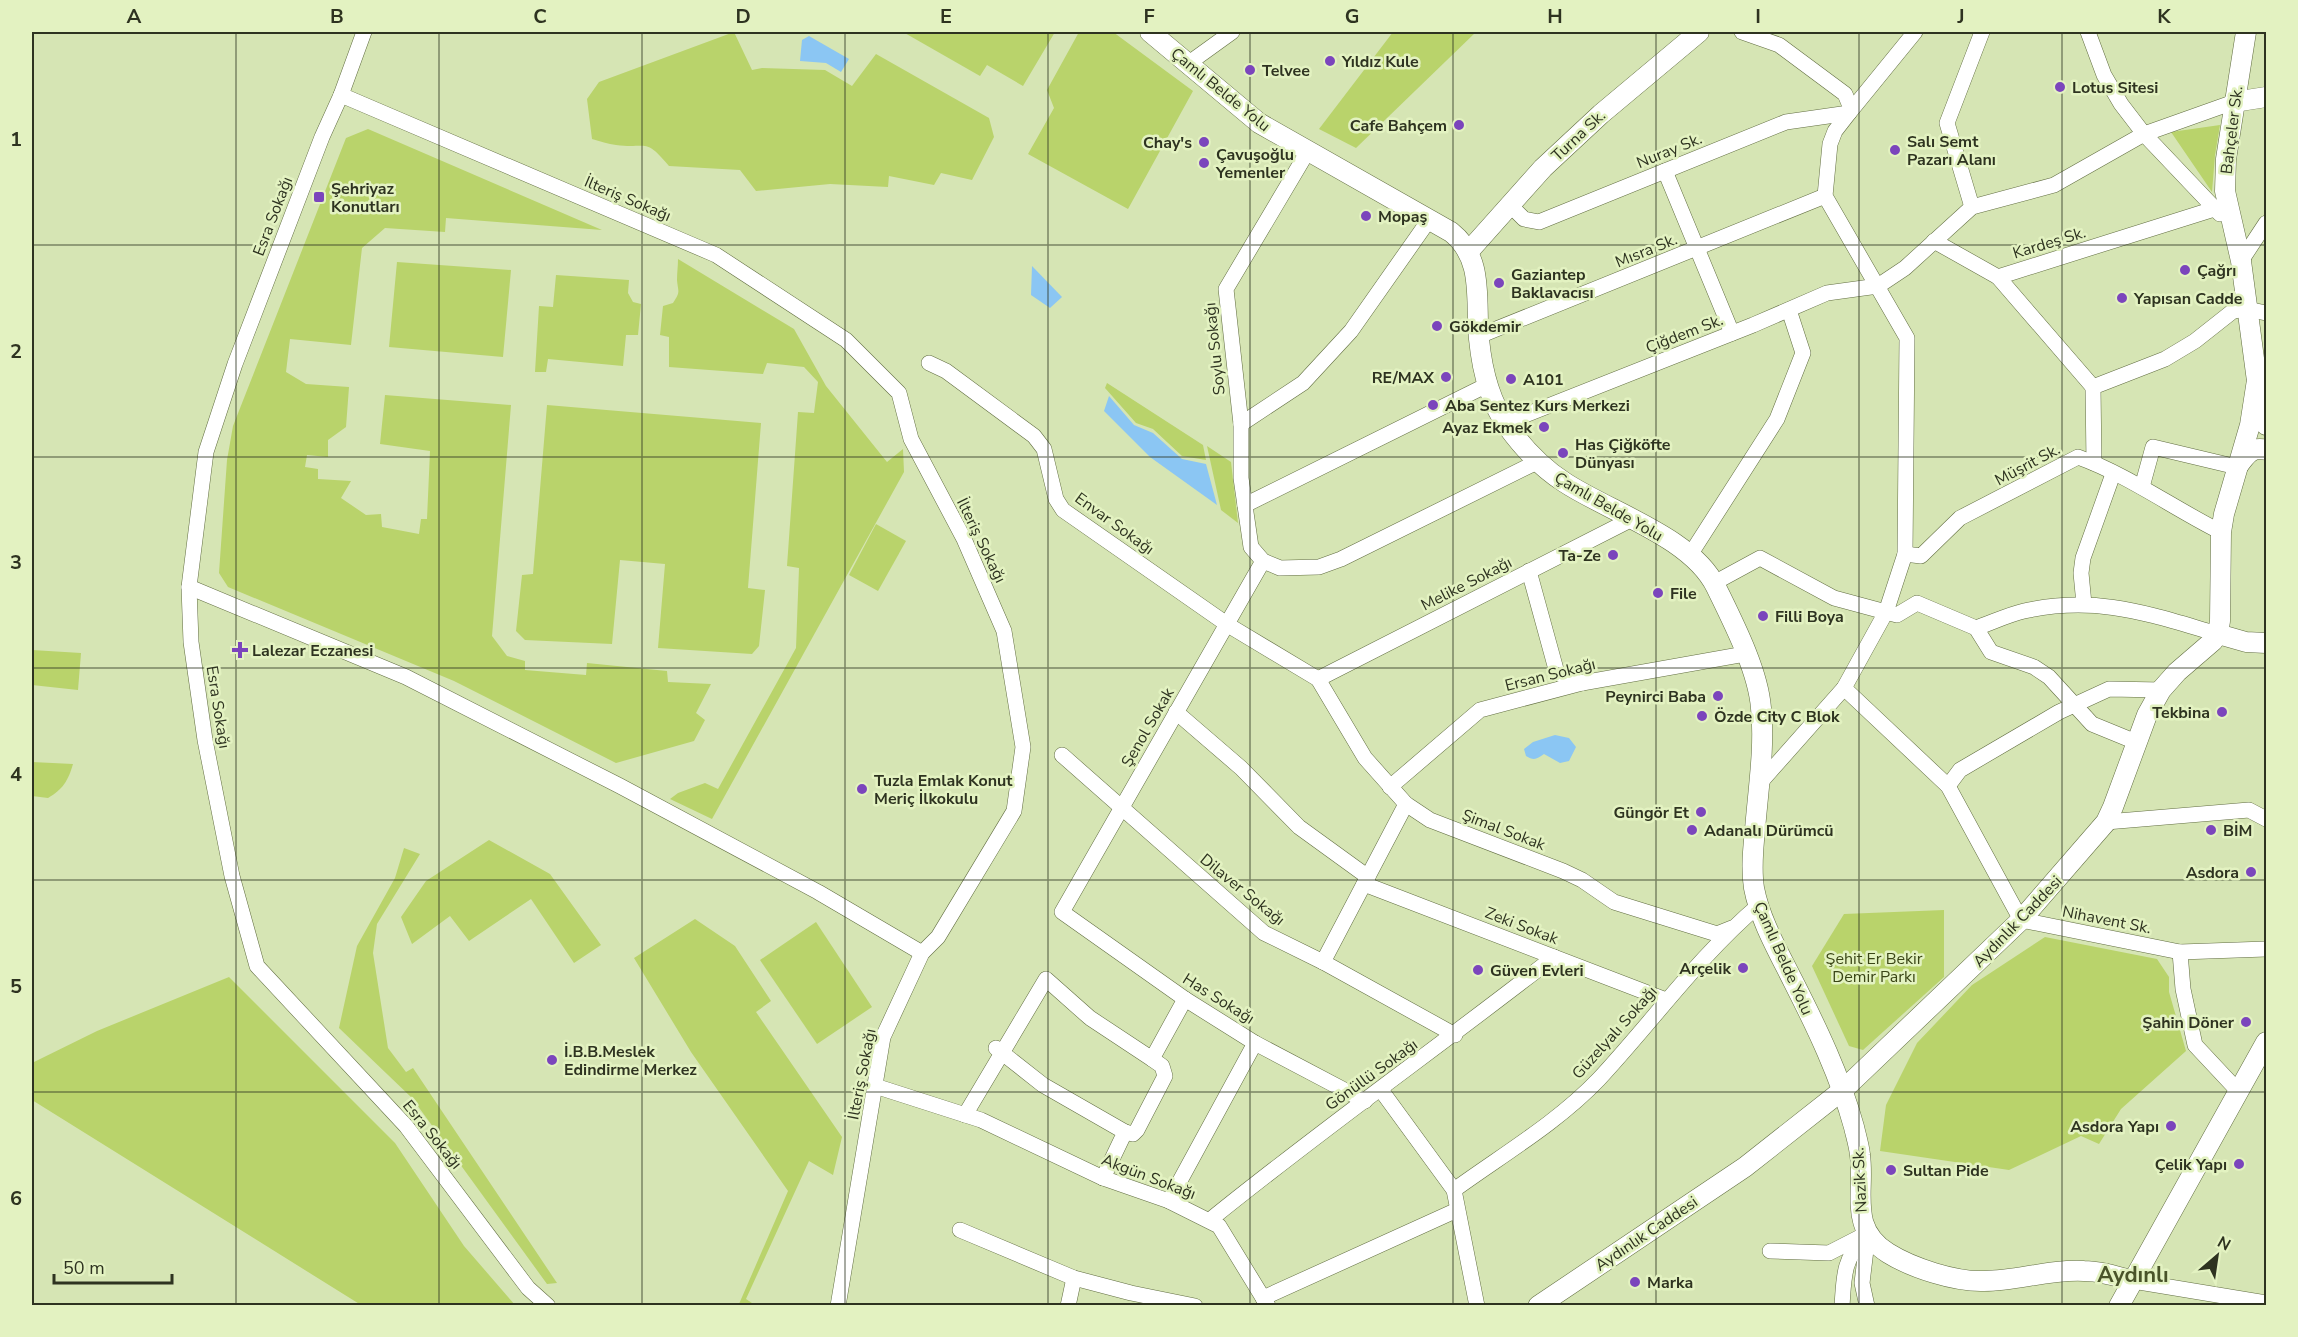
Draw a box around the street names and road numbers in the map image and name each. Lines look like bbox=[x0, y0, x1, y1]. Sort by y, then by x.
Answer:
street label: Çamlı Belde Yolu bbox=[1166, 43, 1275, 137]
street label: Bahçeler Sk. bbox=[2216, 85, 2248, 176]
street label: Turna Sk. bbox=[1547, 105, 1611, 166]
street label: Nuray Sk. bbox=[1633, 128, 1705, 174]
street label: İlteriş Sokağı bbox=[581, 171, 674, 227]
street label: Esra Sokağı bbox=[248, 173, 298, 259]
street label: Kardeş Sk. bbox=[2010, 221, 2089, 265]
street label: Mısra Sk. bbox=[1612, 229, 1681, 273]
street label: Soylu Sokağı bbox=[1199, 302, 1231, 396]
street label: Çiğdem Sk. bbox=[1643, 309, 1726, 359]
street label: Müşrit Sk. bbox=[1991, 438, 2064, 491]
street label: Çamlı Belde Yolu bbox=[1550, 467, 1667, 547]
street label: Envar Sokağı bbox=[1070, 488, 1158, 560]
street label: İlteriş Sokağı bbox=[951, 494, 1011, 587]
street label: Melike Sokağı bbox=[1417, 552, 1516, 616]
street label: Ersan Sokağı bbox=[1503, 653, 1598, 697]
street label: Esra Sokağı bbox=[201, 664, 235, 750]
street label: Şenol Sokak bbox=[1116, 683, 1180, 771]
street label: Şimal Sokak bbox=[1459, 804, 1549, 856]
street label: Dilaver Sokağı bbox=[1195, 849, 1289, 931]
street label: Aydınlık Caddesi bbox=[1968, 871, 2067, 972]
street label: Çamlı Belde Yolu bbox=[1748, 898, 1818, 1019]
street label: Nihavent Sk. bbox=[2060, 901, 2153, 939]
street label: Zeki Sokak bbox=[1482, 902, 1562, 950]
street label: Has Sokağı bbox=[1178, 968, 1259, 1030]
street label: Güzelyalı Sokağı bbox=[1567, 981, 1662, 1084]
street label: İlteriş Sokağı bbox=[842, 1027, 882, 1122]
street label: Gönüllü Sokağı bbox=[1321, 1034, 1422, 1116]
street label: Esra Sokağı bbox=[397, 1095, 467, 1174]
street label: Nazik Sk. bbox=[1847, 1147, 1873, 1213]
street label: Akgün Sokağı bbox=[1098, 1149, 1199, 1205]
street label: Aydınlık Caddesi bbox=[1591, 1191, 1702, 1276]

